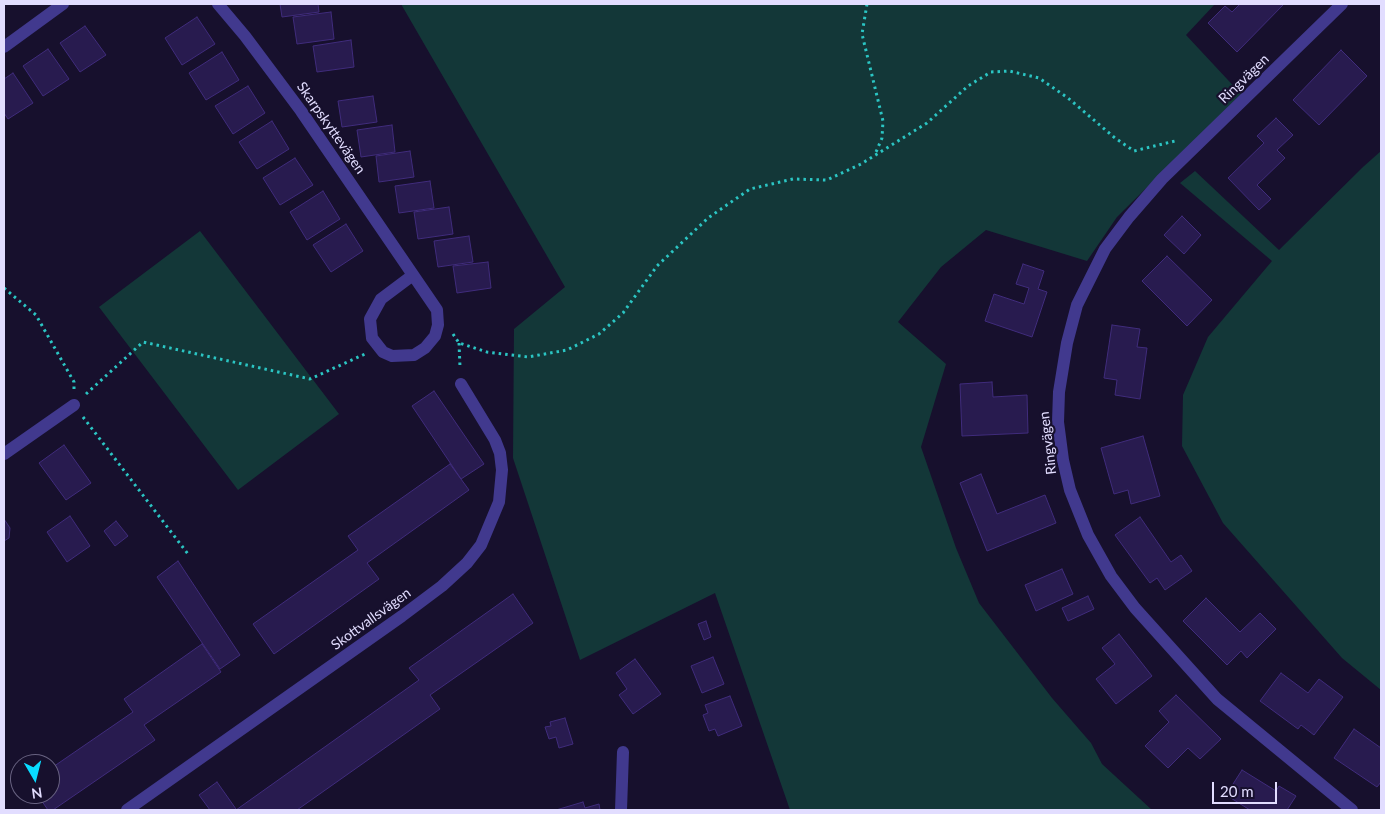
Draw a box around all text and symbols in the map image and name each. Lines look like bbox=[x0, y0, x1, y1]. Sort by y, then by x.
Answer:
street label: Ringvägen bbox=[1215, 51, 1273, 107]
street label: Skarpskyttevägen bbox=[293, 79, 369, 177]
street label: Ringvägen bbox=[1036, 410, 1060, 476]
street label: Skottvallsvägen bbox=[328, 584, 414, 654]
north arrow bbox=[10, 754, 60, 804]
scale bar bbox=[1215, 772, 1280, 804]
text: 20 m bbox=[1220, 782, 1254, 800]
text: N bbox=[30, 784, 44, 803]

